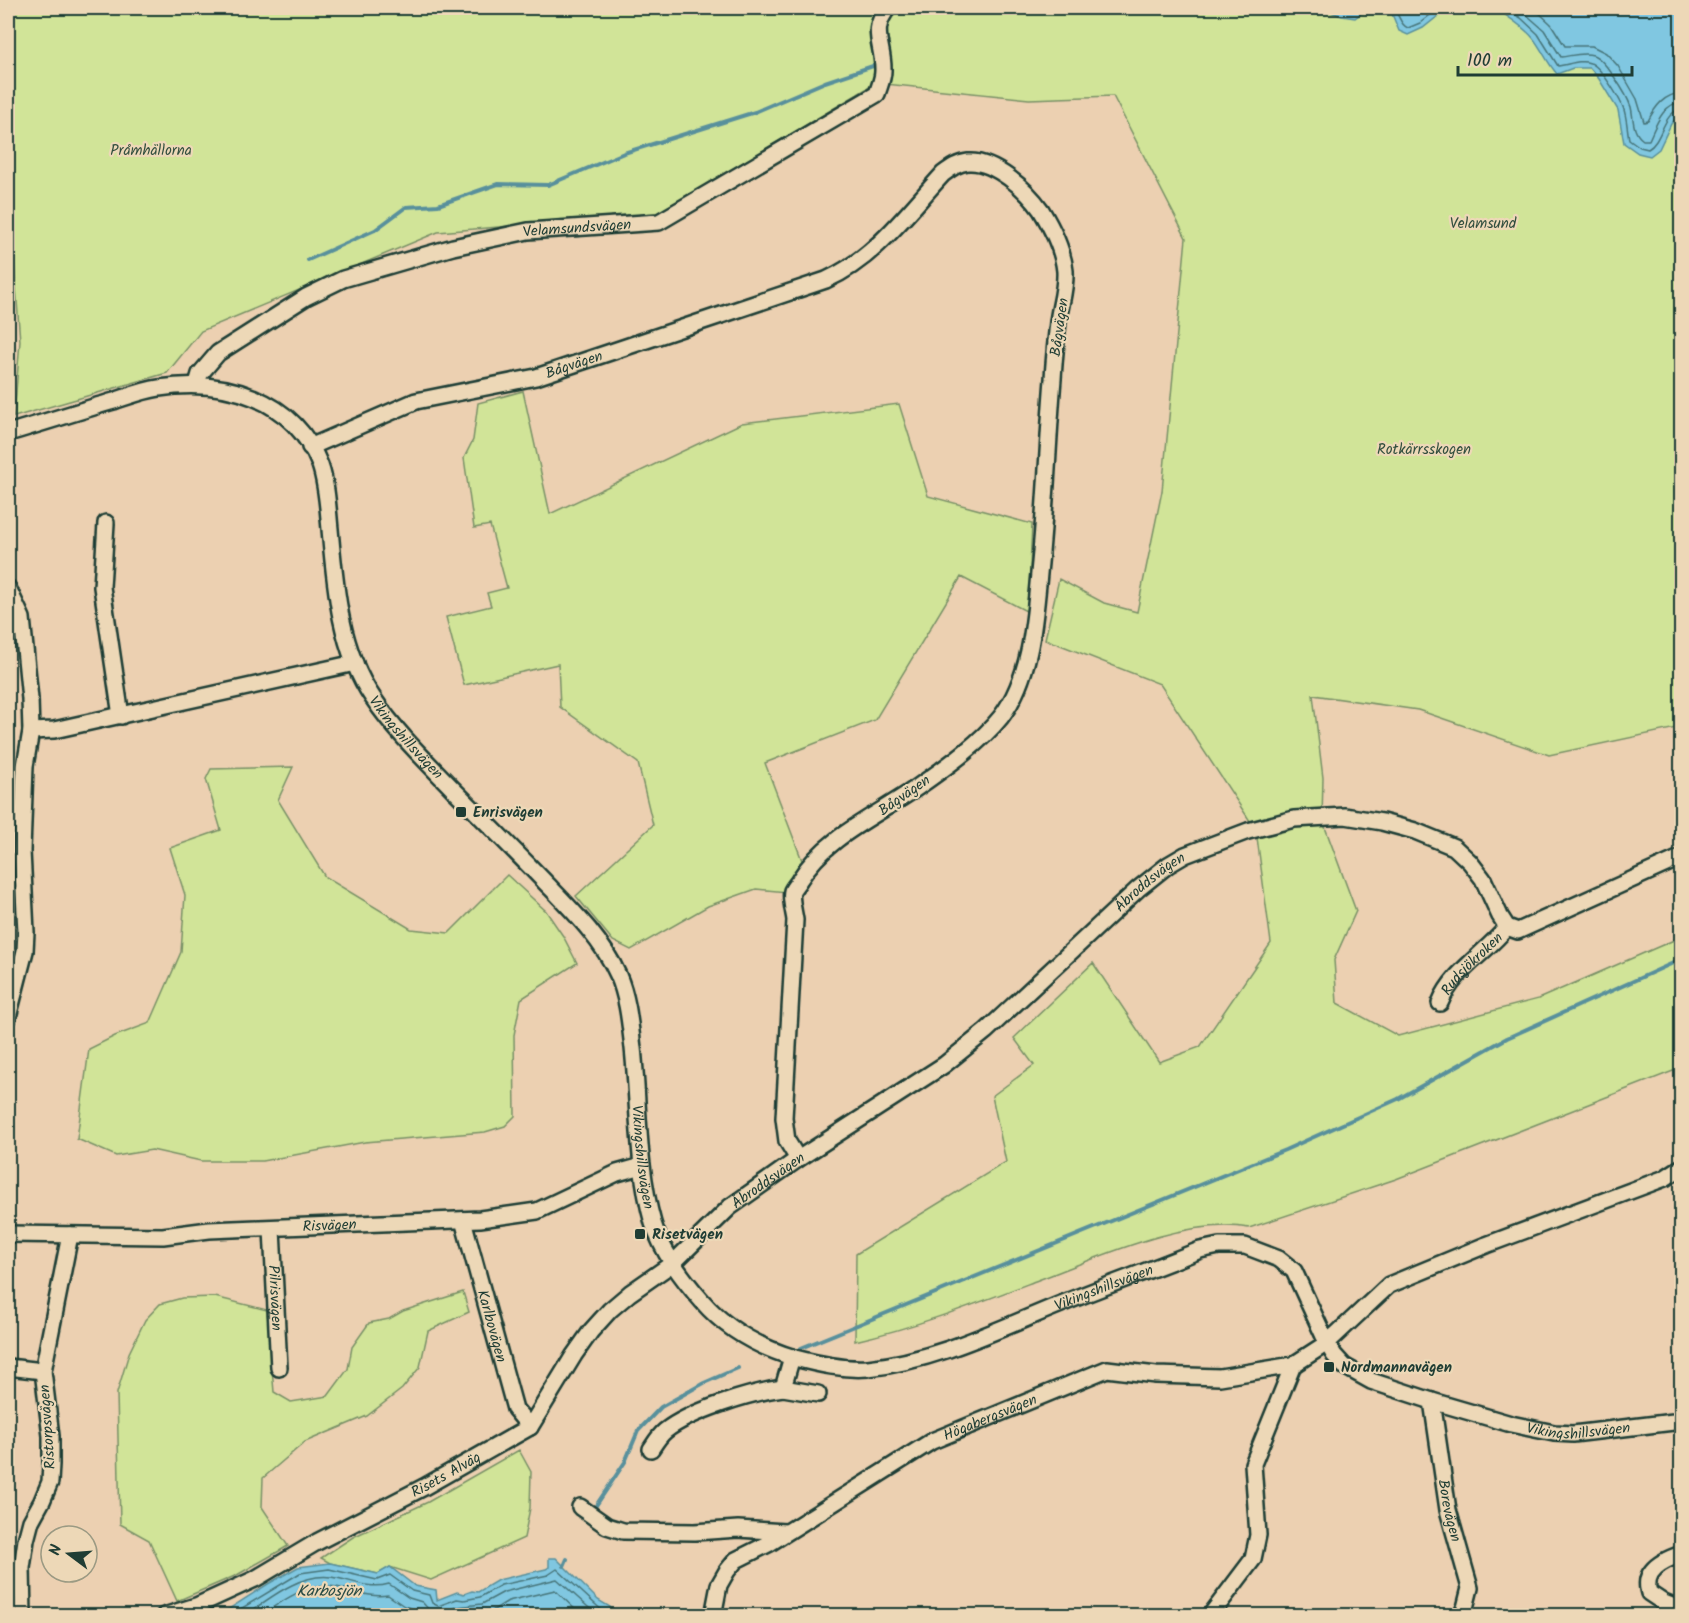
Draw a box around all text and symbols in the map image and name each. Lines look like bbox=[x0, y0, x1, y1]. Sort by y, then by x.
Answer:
scale bar bbox=[1458, 39, 1632, 77]
text: 100 m bbox=[1467, 47, 1512, 76]
park label: Pråmhällorna bbox=[110, 139, 192, 163]
park label: Velamsund bbox=[1450, 212, 1517, 236]
street label: Velamsundsvägen bbox=[521, 213, 632, 245]
street label: Bågvägen bbox=[1044, 296, 1076, 358]
street label: Bågvägen bbox=[542, 344, 606, 386]
park label: Rotkärrsskogen bbox=[1377, 438, 1471, 462]
street label: Vikingshillsvägen bbox=[362, 691, 449, 785]
street label: Bågvägen bbox=[874, 769, 936, 823]
place label: Enrisvägen bbox=[473, 801, 543, 825]
marker: Enrisvägen bbox=[454, 805, 468, 819]
street label: Åbroddsvägen bbox=[1109, 846, 1190, 918]
street label: Rudsjökroken bbox=[1435, 927, 1509, 1001]
street label: Vikingshillsvägen bbox=[624, 1105, 660, 1212]
street label: Åbroddsvägen bbox=[727, 1146, 810, 1215]
street label: Risvägen bbox=[302, 1213, 357, 1239]
place label: Risetvägen bbox=[652, 1223, 723, 1247]
marker: Risetvägen bbox=[633, 1227, 647, 1241]
street label: Vikingshillsvägen bbox=[1051, 1258, 1157, 1318]
street label: Pilrisvägen bbox=[261, 1265, 288, 1331]
street label: Karlbovägen bbox=[470, 1287, 513, 1365]
place label: Nordmannavägen bbox=[1341, 1356, 1452, 1380]
marker: Nordmannavägen bbox=[1322, 1360, 1336, 1374]
street label: Ristorpsvägen bbox=[33, 1384, 63, 1470]
street label: Högabergsvägen bbox=[940, 1388, 1041, 1448]
street label: Vikingshillsvägen bbox=[1524, 1416, 1632, 1447]
street label: Risets Alväg bbox=[407, 1446, 486, 1505]
street label: Borevägen bbox=[1431, 1478, 1467, 1545]
north arrow bbox=[39, 1524, 99, 1584]
text: N bbox=[43, 1542, 69, 1559]
water label: Karbosjön bbox=[297, 1579, 363, 1604]

